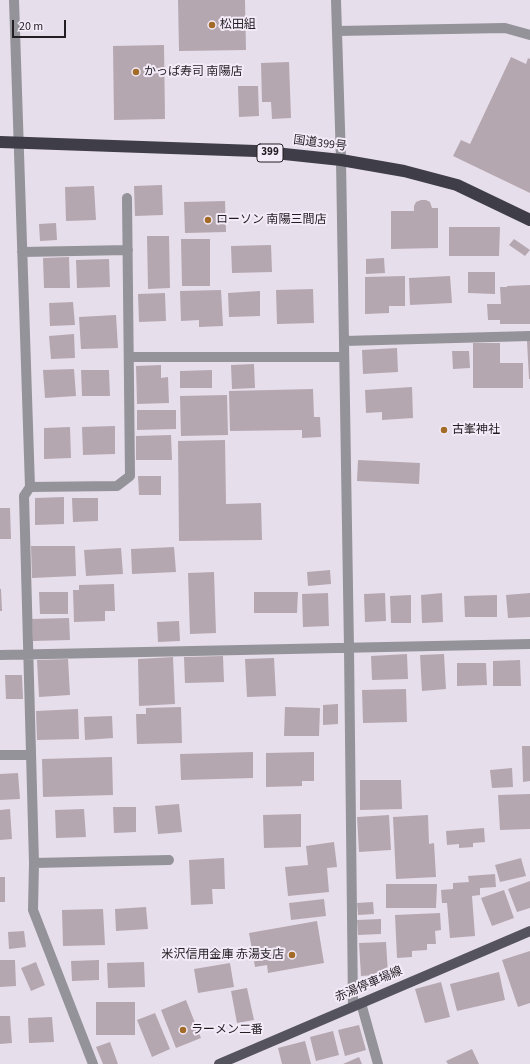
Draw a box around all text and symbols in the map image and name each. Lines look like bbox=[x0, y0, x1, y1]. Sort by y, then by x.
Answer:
scale bar bbox=[14, 12, 68, 38]
text: 20 m bbox=[19, 18, 43, 35]
place label: 松田組 bbox=[220, 18, 256, 32]
marker: 松田組 bbox=[207, 20, 217, 30]
place label: かっぱ寿司 南陽店 bbox=[144, 65, 242, 79]
marker: かっぱ寿司 南陽店 bbox=[131, 67, 141, 77]
street label: 国道399号 bbox=[292, 134, 348, 154]
road number: 399 bbox=[257, 144, 283, 162]
place label: ローソン 南陽三間店 bbox=[216, 213, 326, 227]
marker: ローソン 南陽三間店 bbox=[203, 215, 213, 225]
place label: 古峯神社 bbox=[452, 423, 500, 437]
marker: 古峯神社 bbox=[439, 425, 449, 435]
place label: 米沢信用金庫 赤湯支店 bbox=[162, 948, 284, 962]
marker: 米沢信用金庫 赤湯支店 bbox=[287, 950, 297, 960]
street label: 赤湯停車場線 bbox=[333, 964, 405, 1006]
place label: ラーメン二番 bbox=[191, 1023, 263, 1037]
marker: ラーメン二番 bbox=[178, 1025, 188, 1035]

